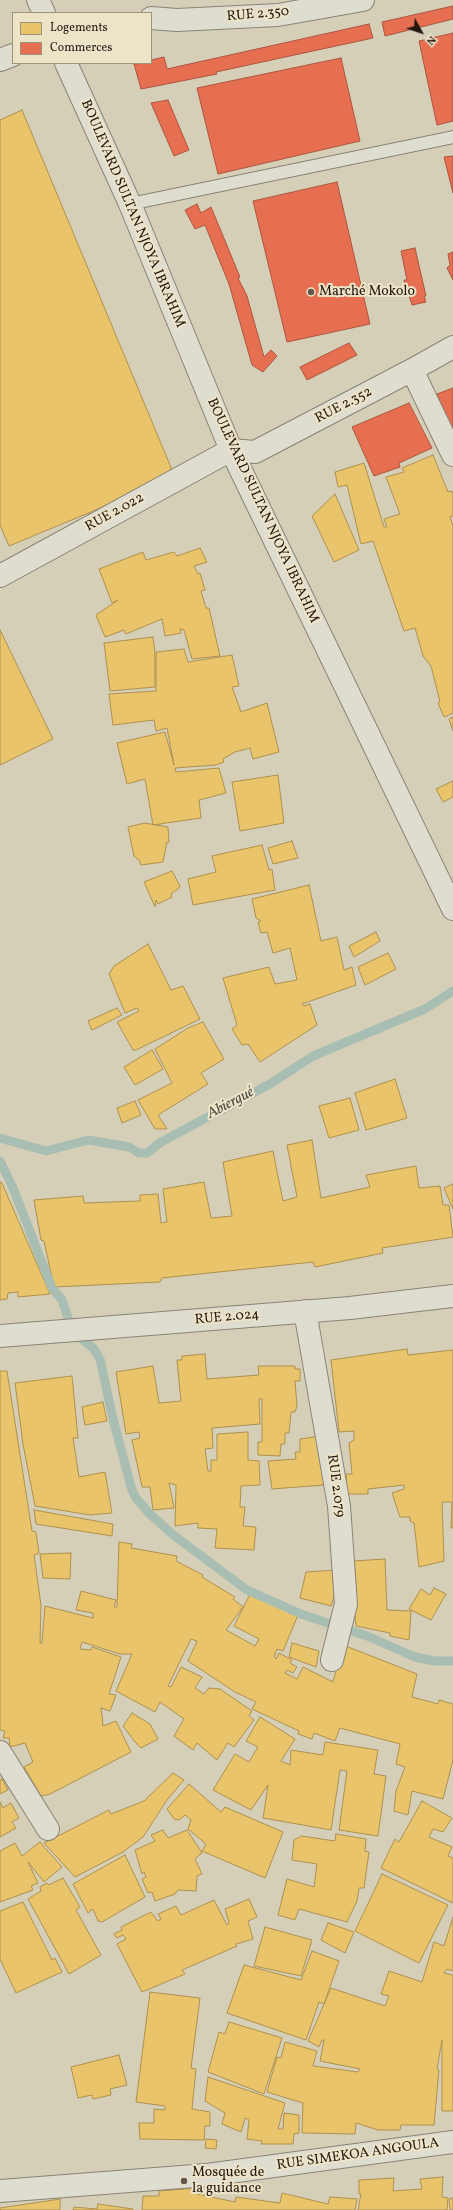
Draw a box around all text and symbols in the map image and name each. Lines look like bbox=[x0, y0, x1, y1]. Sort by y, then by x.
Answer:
street label: RUE 2.350 bbox=[226, 4, 290, 26]
legend bbox=[12, 12, 152, 64]
north arrow bbox=[401, 12, 441, 52]
text: Logements bbox=[50, 20, 108, 36]
text: N bbox=[422, 32, 439, 48]
text: Commerces bbox=[50, 40, 112, 56]
street label: BOULEVARD SULTAN NJOYA IBRAHIM bbox=[76, 97, 188, 331]
place label: Marché Mokolo bbox=[319, 284, 415, 300]
marker: Marché Mokolo bbox=[306, 287, 316, 297]
street label: RUE 2.352 bbox=[313, 384, 375, 428]
street label: BOULEVARD SULTAN NJOYA IBRAHIM bbox=[202, 396, 322, 626]
street label: RUE 2.022 bbox=[83, 490, 147, 536]
water label: Abiergué bbox=[204, 1084, 258, 1124]
street label: RUE 2.024 bbox=[194, 1307, 260, 1329]
street label: RUE 2.079 bbox=[322, 1453, 348, 1519]
street label: RUE SIMEKOA ANGOULA bbox=[276, 2135, 440, 2175]
place label: Mosquée de la guidance bbox=[192, 2165, 264, 2198]
marker: Mosquée de la guidance bbox=[179, 2176, 189, 2186]

